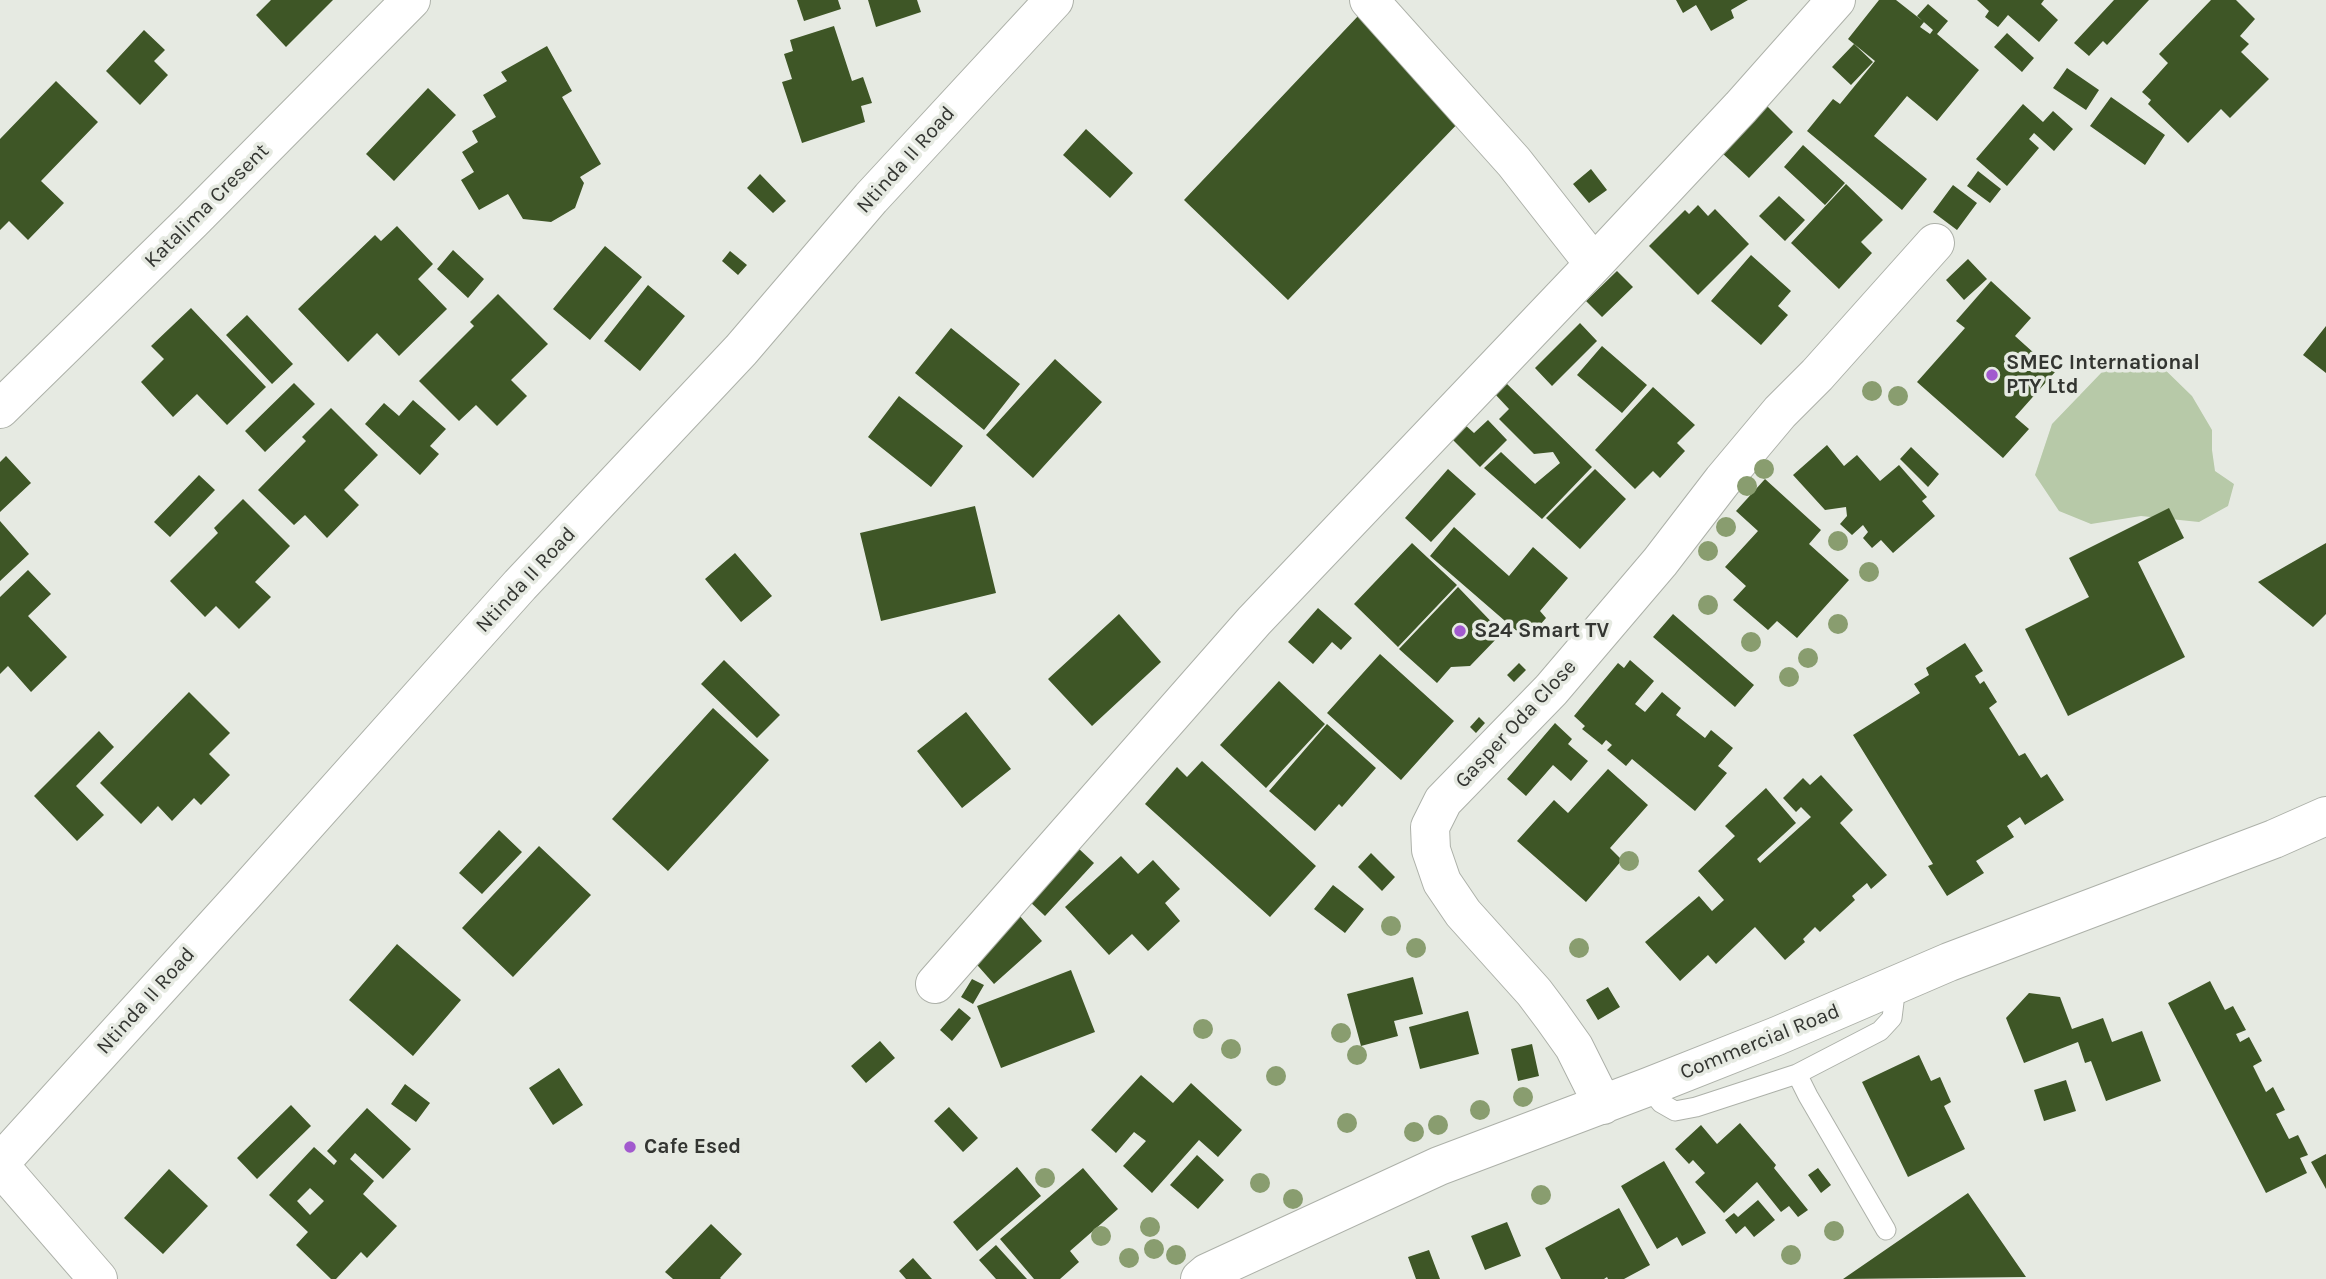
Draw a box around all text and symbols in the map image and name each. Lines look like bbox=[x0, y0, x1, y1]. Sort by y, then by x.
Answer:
street label: Ntinda II Road bbox=[851, 101, 961, 219]
street label: Katalima Cresent bbox=[139, 138, 275, 274]
place label: SMEC International PTY Ltd bbox=[2006, 350, 2200, 400]
marker: SMEC International PTY Ltd bbox=[1984, 367, 2000, 383]
street label: Ntinda II Road bbox=[471, 522, 581, 638]
place label: S24 Smart TV bbox=[1474, 618, 1609, 644]
marker: S24 Smart TV bbox=[1452, 623, 1468, 639]
street label: Gasper Oda Close bbox=[1450, 655, 1582, 793]
street label: Ntinda II Road bbox=[91, 942, 201, 1060]
street label: Commercial Road bbox=[1677, 998, 1843, 1086]
place label: Cafe Esed bbox=[644, 1134, 741, 1160]
marker: Cafe Esed bbox=[622, 1139, 638, 1155]

